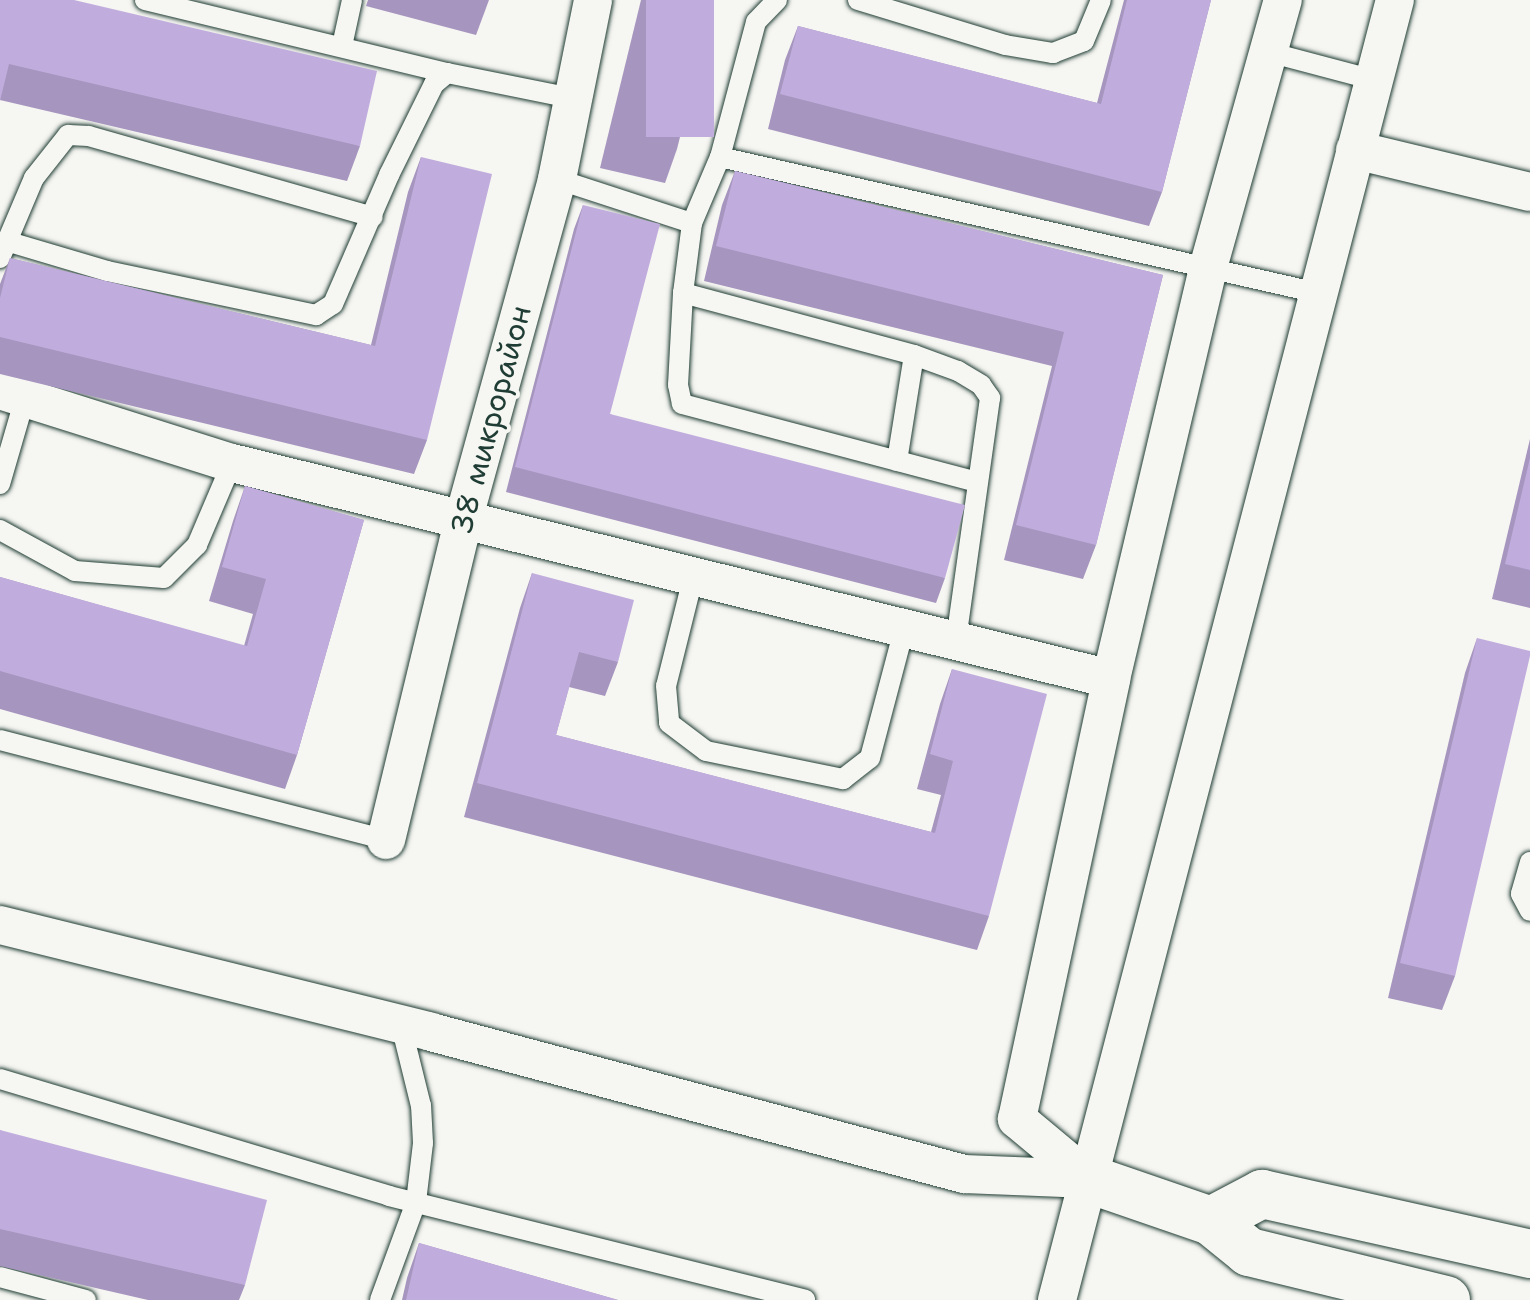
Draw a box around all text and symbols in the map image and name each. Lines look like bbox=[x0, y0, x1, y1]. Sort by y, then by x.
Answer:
street label: 38 микрорайон bbox=[443, 301, 539, 539]

